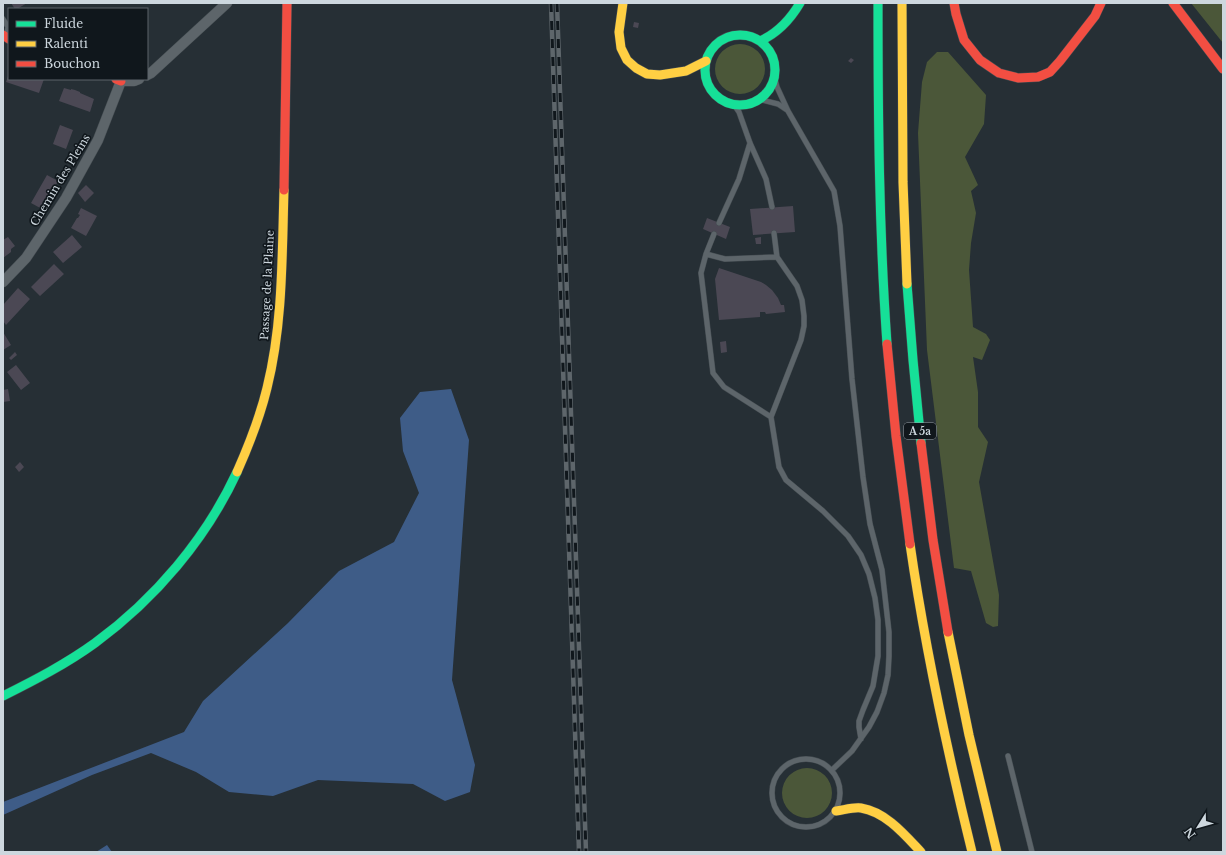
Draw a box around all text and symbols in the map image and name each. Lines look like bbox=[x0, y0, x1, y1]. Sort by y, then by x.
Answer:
legend bbox=[8, 8, 148, 80]
text: Fluide bbox=[44, 16, 83, 31]
text: Ralenti bbox=[44, 36, 88, 51]
text: Bouchon bbox=[44, 56, 100, 71]
street label: Chemin des Pleins bbox=[27, 132, 93, 228]
street label: Passage de la Plaine bbox=[257, 230, 277, 340]
road number: A 5a bbox=[904, 423, 936, 439]
north arrow bbox=[1178, 807, 1218, 847]
text: N bbox=[1181, 824, 1199, 841]

